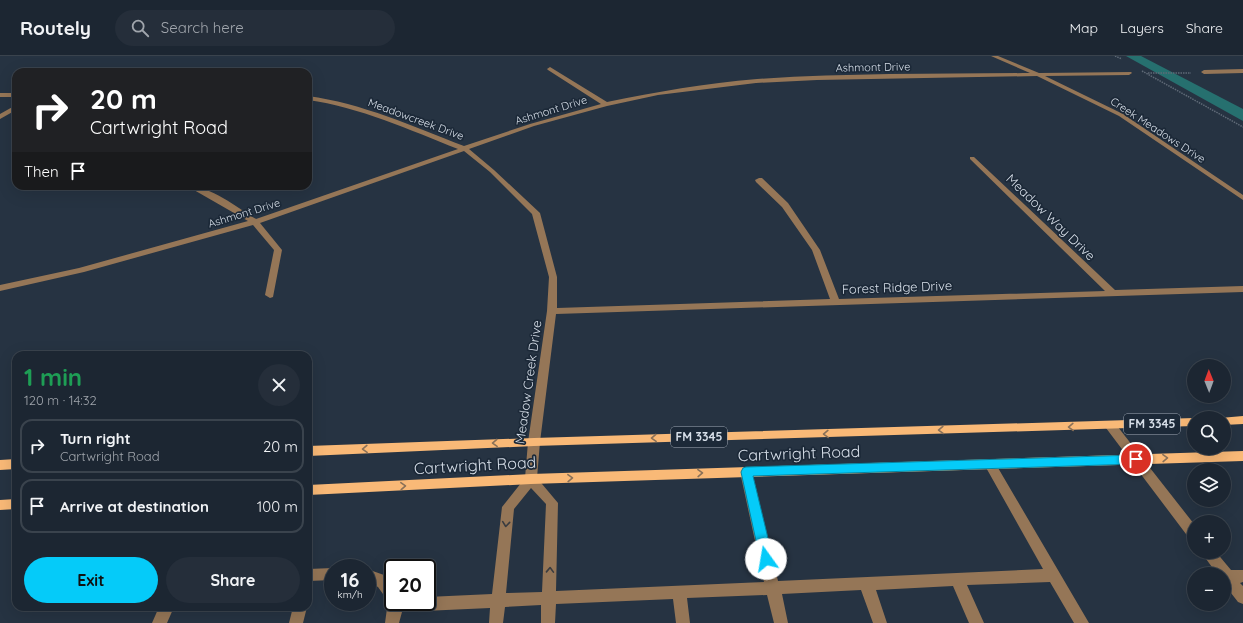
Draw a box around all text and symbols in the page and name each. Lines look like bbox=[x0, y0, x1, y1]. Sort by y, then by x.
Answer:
search box bbox=[115, 10, 395, 46]
text: Routely bbox=[20, 16, 91, 40]
icon: search bbox=[129, 17, 151, 39]
text: Search here bbox=[161, 18, 244, 37]
text: Map bbox=[1069, 19, 1098, 37]
text: Layers bbox=[1120, 19, 1164, 37]
text: Share bbox=[1186, 19, 1223, 37]
street label: Ashmont Drive bbox=[835, 59, 911, 75]
text: 20 m bbox=[90, 81, 157, 116]
icon: right bbox=[24, 84, 76, 136]
street label: Ashmont Drive bbox=[513, 92, 589, 128]
street label: Creek Meadows Drive bbox=[1108, 94, 1208, 166]
street label: Meadowcreek Drive bbox=[366, 95, 466, 143]
text: Cartwright Road bbox=[90, 116, 228, 139]
icon: arrive bbox=[67, 160, 89, 182]
text: Then bbox=[24, 162, 59, 181]
street label: Meadow Way Drive bbox=[1003, 170, 1099, 264]
street label: Ashmont Drive bbox=[206, 195, 282, 231]
street label: Forest Ridge Drive bbox=[841, 277, 953, 297]
street label: Meadow Creek Drive bbox=[511, 319, 545, 445]
north arrow bbox=[1187, 359, 1231, 403]
map controls bbox=[1187, 359, 1231, 611]
text: 1 min bbox=[24, 362, 82, 392]
button: close bbox=[258, 364, 300, 406]
text: 120 m · 14:32 bbox=[24, 392, 97, 408]
button: search bbox=[1187, 411, 1231, 455]
road number: FM 3345 bbox=[1124, 414, 1180, 434]
one-way arrow bbox=[1068, 422, 1074, 431]
one-way arrow bbox=[938, 426, 944, 434]
road number: FM 3345 bbox=[671, 427, 727, 447]
text: Turn right bbox=[60, 429, 131, 448]
one-way arrow bbox=[823, 429, 829, 438]
one-way arrow bbox=[651, 434, 657, 443]
icon: right bbox=[26, 435, 48, 457]
text: 20 m bbox=[263, 437, 298, 456]
one-way arrow bbox=[492, 439, 498, 448]
street label: Cartwright Road bbox=[737, 441, 861, 465]
pin bbox=[1119, 442, 1153, 476]
one-way arrow bbox=[362, 445, 368, 453]
text: Cartwright Road bbox=[60, 448, 160, 464]
icon: arrive bbox=[1125, 448, 1147, 470]
street label: Cartwright Road bbox=[413, 452, 537, 478]
one-way arrow bbox=[1162, 454, 1169, 463]
button: layers bbox=[1187, 463, 1231, 507]
one-way arrow bbox=[697, 469, 703, 478]
one-way arrow bbox=[567, 474, 573, 482]
one-way arrow bbox=[400, 481, 406, 490]
icon: arrive bbox=[26, 495, 48, 517]
text: Arrive at destination bbox=[60, 497, 209, 516]
text: 100 m bbox=[257, 497, 298, 516]
button: + bbox=[1187, 515, 1231, 559]
one-way arrow bbox=[502, 521, 511, 527]
position arrow bbox=[745, 538, 787, 580]
button: Exit bbox=[24, 557, 158, 603]
button: Share bbox=[166, 557, 300, 603]
speed limit sign: 20 bbox=[384, 559, 436, 611]
text: 16 bbox=[341, 567, 359, 592]
one-way arrow bbox=[546, 567, 554, 573]
button: − bbox=[1187, 567, 1231, 611]
text: km/h bbox=[337, 588, 363, 601]

